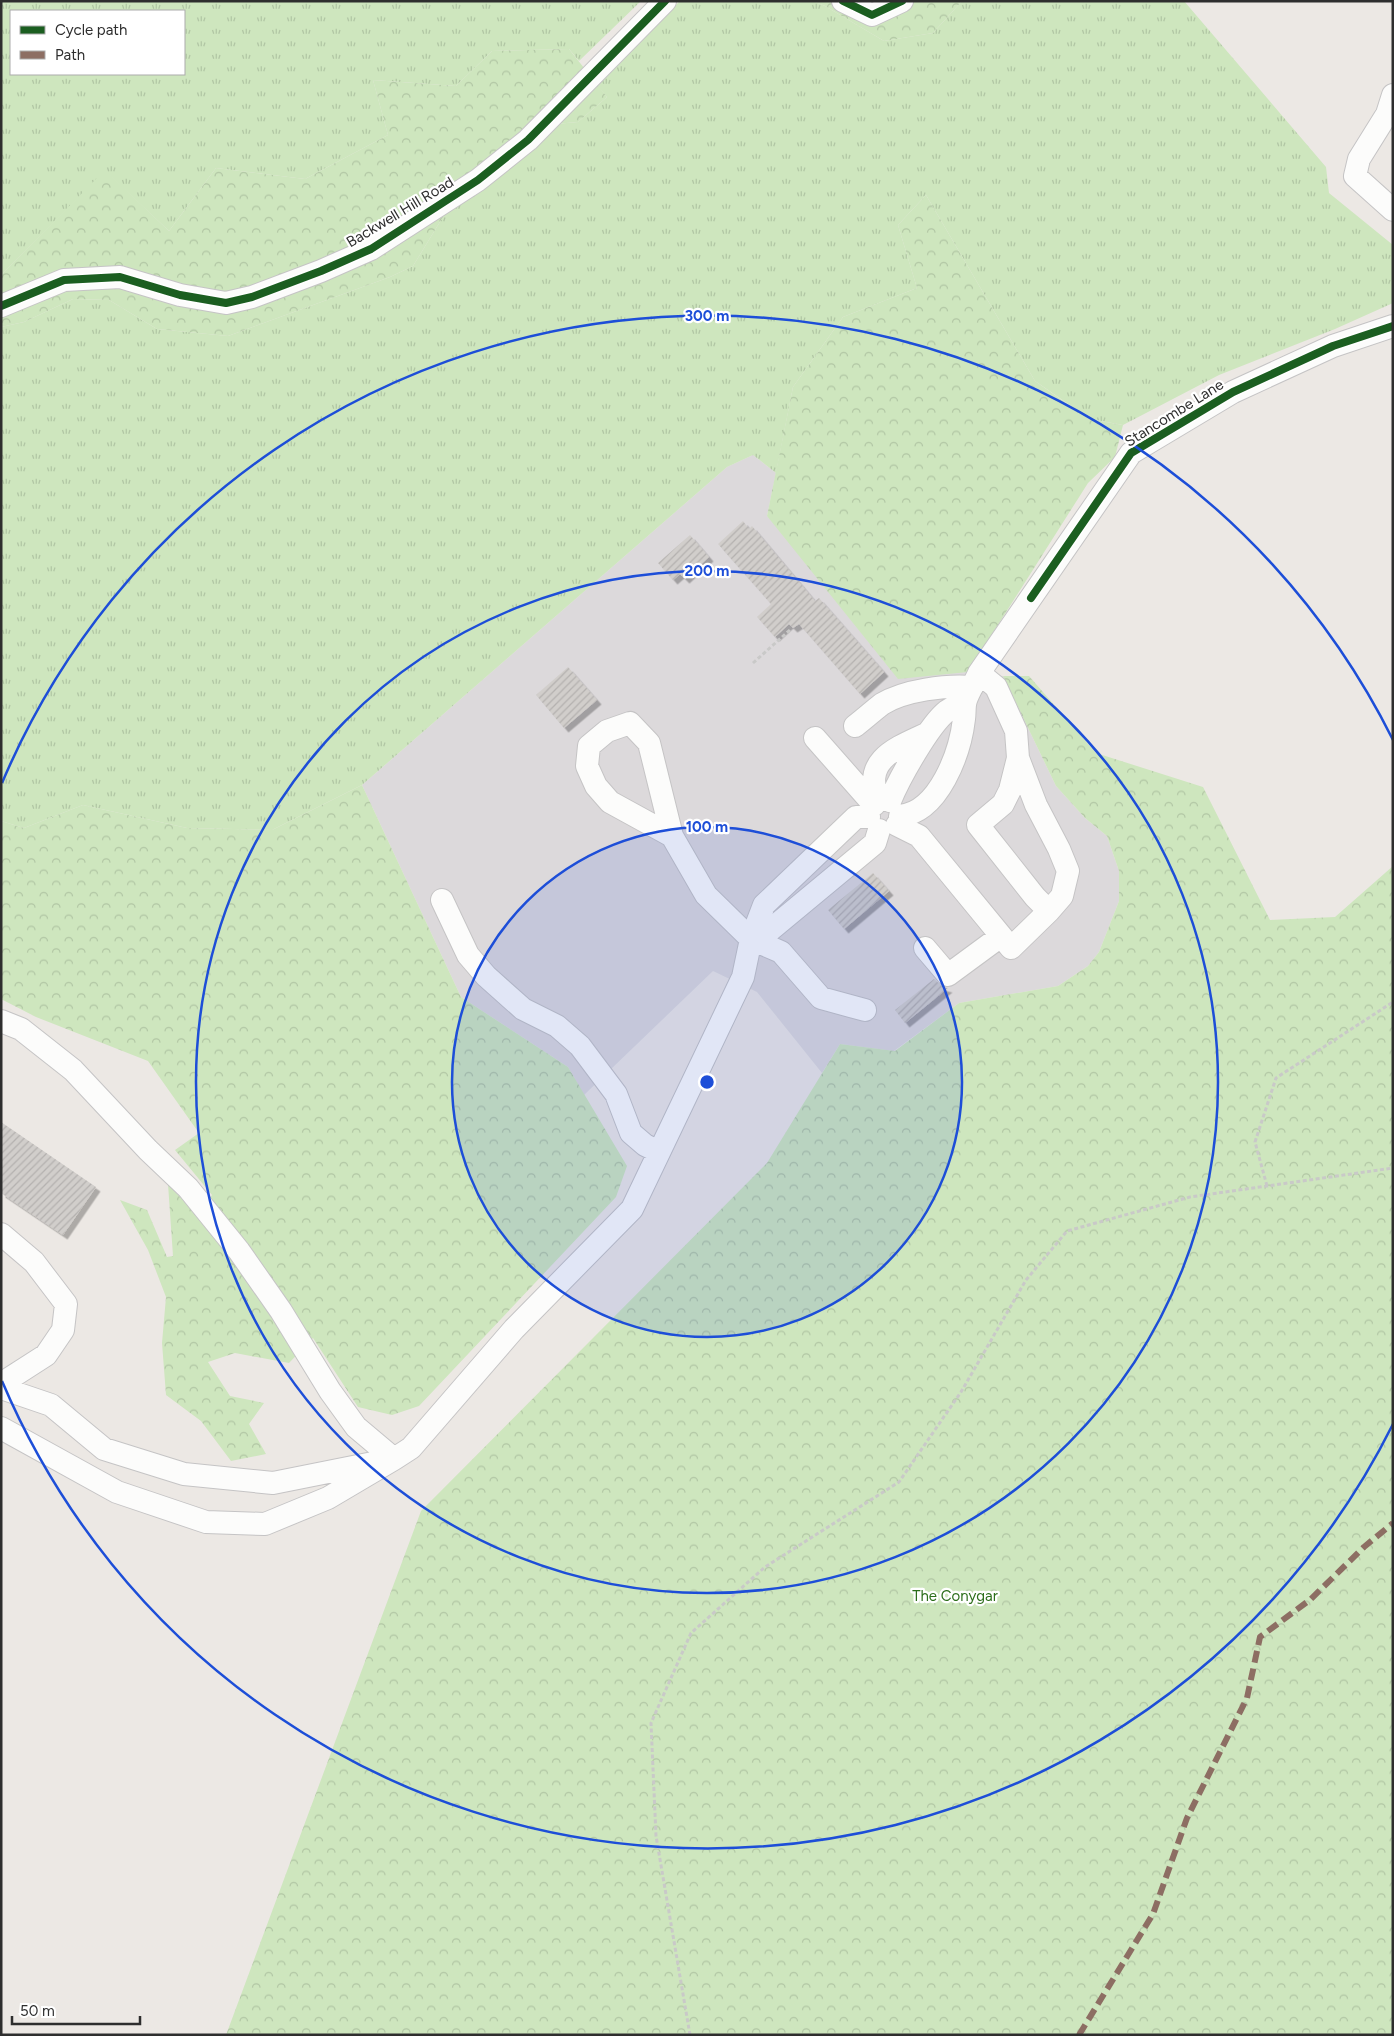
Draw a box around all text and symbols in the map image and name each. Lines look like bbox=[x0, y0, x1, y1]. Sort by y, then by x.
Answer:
legend bbox=[10, 10, 185, 75]
text: Cycle path bbox=[55, 21, 127, 39]
text: Path bbox=[55, 46, 85, 64]
street label: Backwell Hill Road bbox=[343, 173, 457, 251]
text: 300 m bbox=[685, 307, 729, 325]
street label: Stancombe Lane bbox=[1121, 375, 1227, 451]
text: 200 m bbox=[685, 562, 729, 580]
text: 100 m bbox=[686, 818, 728, 836]
centre of rings bbox=[698, 1073, 716, 1091]
park label: The Conygar bbox=[912, 1587, 998, 1605]
scale bar bbox=[12, 1994, 140, 2026]
text: 50 m bbox=[20, 2002, 55, 2020]

